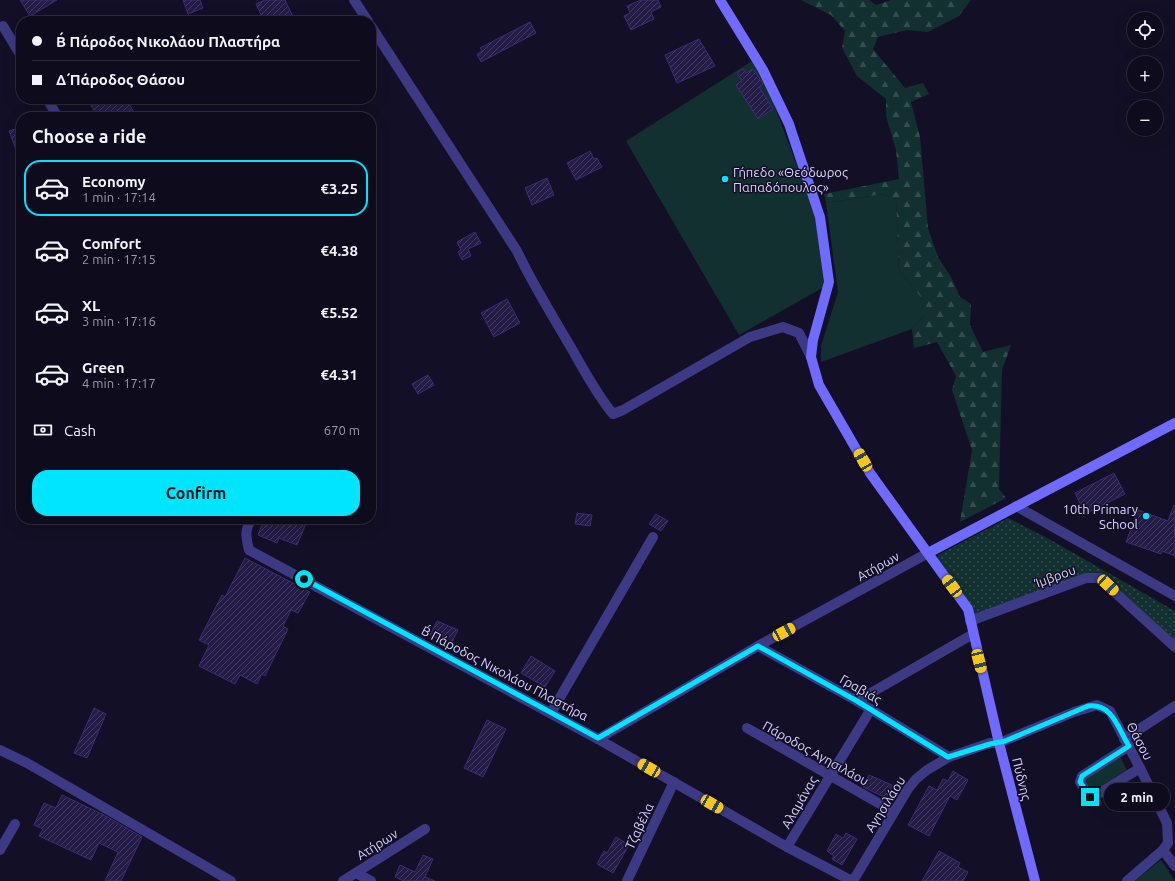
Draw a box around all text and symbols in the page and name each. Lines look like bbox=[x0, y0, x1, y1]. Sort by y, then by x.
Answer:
map controls bbox=[1127, 12, 1163, 136]
button: locate bbox=[1127, 12, 1163, 48]
text: Β΄ Πάροδος Νικολάου Πλαστήρα bbox=[56, 33, 280, 50]
button: + bbox=[1127, 56, 1163, 92]
text: Δ΄ Πάροδος Θάσου bbox=[56, 71, 185, 88]
button: − bbox=[1127, 100, 1163, 136]
text: Choose a ride bbox=[32, 126, 146, 146]
place label: Γήπεδο «Θεόδωρος Παπαδόπουλος» bbox=[733, 165, 848, 195]
icon: car bbox=[34, 170, 70, 206]
text: Economy bbox=[82, 173, 146, 190]
marker: Γήπεδο «Θεόδωρος Παπαδόπουλος» bbox=[720, 174, 730, 184]
text: €3.25 bbox=[320, 180, 358, 197]
text: 1 min · 17:14 bbox=[82, 190, 156, 204]
icon: car bbox=[34, 232, 70, 268]
text: Comfort bbox=[82, 235, 141, 252]
text: €4.38 bbox=[320, 242, 358, 259]
text: 2 min · 17:15 bbox=[82, 252, 156, 266]
icon: car bbox=[34, 294, 70, 330]
text: XL bbox=[82, 297, 100, 314]
text: €5.52 bbox=[320, 304, 358, 321]
text: 3 min · 17:16 bbox=[82, 314, 156, 328]
icon: car bbox=[34, 356, 70, 392]
text: Green bbox=[82, 359, 124, 376]
text: €4.31 bbox=[320, 366, 358, 383]
text: 4 min · 17:17 bbox=[82, 376, 156, 390]
icon: cash bbox=[32, 419, 54, 441]
text: Cash bbox=[64, 422, 96, 439]
text: 670 m bbox=[324, 423, 360, 437]
car bbox=[852, 447, 874, 473]
button: Confirm bbox=[32, 470, 360, 516]
place label: 10th Primary School bbox=[1063, 502, 1139, 531]
marker: 10th Primary School bbox=[1141, 511, 1151, 521]
street label: Ατήρων bbox=[855, 548, 902, 583]
street label: Ίμβρου bbox=[1032, 562, 1077, 590]
route start bbox=[295, 570, 313, 588]
car bbox=[1095, 572, 1121, 598]
car bbox=[940, 573, 964, 599]
car bbox=[771, 621, 797, 643]
street label: Β΄ Πάροδος Νικολάου Πλαστήρα bbox=[419, 622, 592, 724]
car bbox=[970, 648, 988, 674]
street label: Γραβιάς bbox=[837, 672, 884, 707]
street label: Πάροδος Αγησιλάου bbox=[760, 718, 871, 789]
street label: Θάσου bbox=[1124, 720, 1156, 762]
street label: Πύδνης bbox=[1009, 756, 1034, 802]
car bbox=[636, 757, 662, 779]
street label: Αλαμάνας bbox=[778, 773, 821, 831]
street label: Αγησιλάου bbox=[862, 774, 908, 834]
callout: 2 min bbox=[1104, 783, 1170, 811]
route end bbox=[1081, 788, 1099, 806]
text: 2 min bbox=[1121, 790, 1153, 804]
car bbox=[699, 793, 725, 815]
street label: Τζαβέλα bbox=[622, 800, 657, 852]
street label: Ατήρων bbox=[354, 825, 401, 862]

